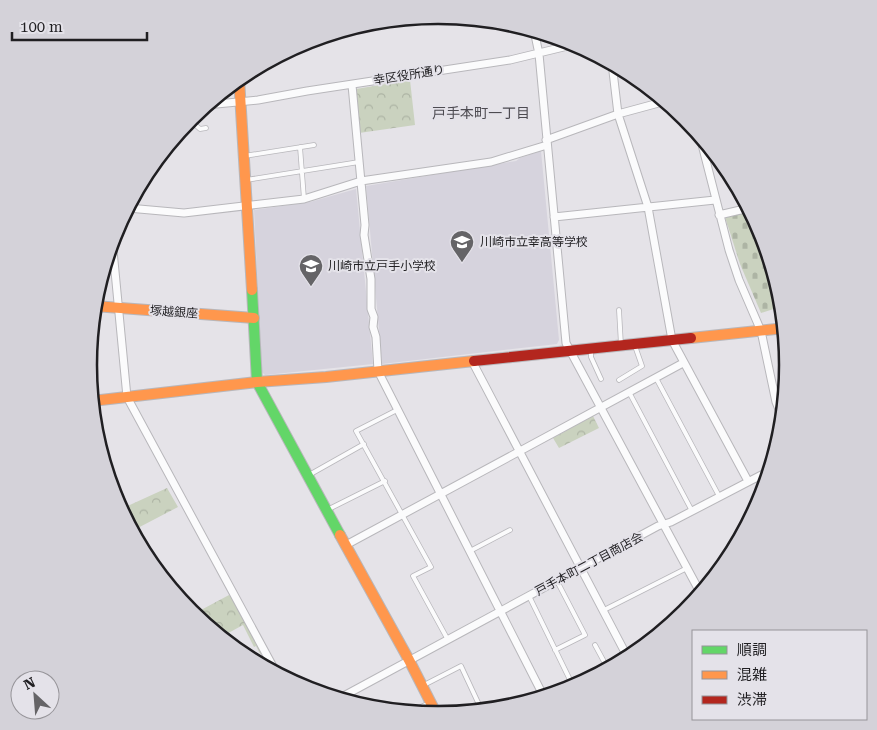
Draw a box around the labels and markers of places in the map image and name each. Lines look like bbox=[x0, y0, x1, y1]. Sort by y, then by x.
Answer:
school or university icon: 川崎市立幸高等学校 bbox=[449, 229, 475, 263]
place label: 川崎市立幸高等学校 bbox=[480, 235, 588, 249]
school or university icon: 川崎市立戸手小学校 bbox=[298, 253, 324, 287]
place label: 川崎市立戸手小学校 bbox=[328, 259, 436, 273]

